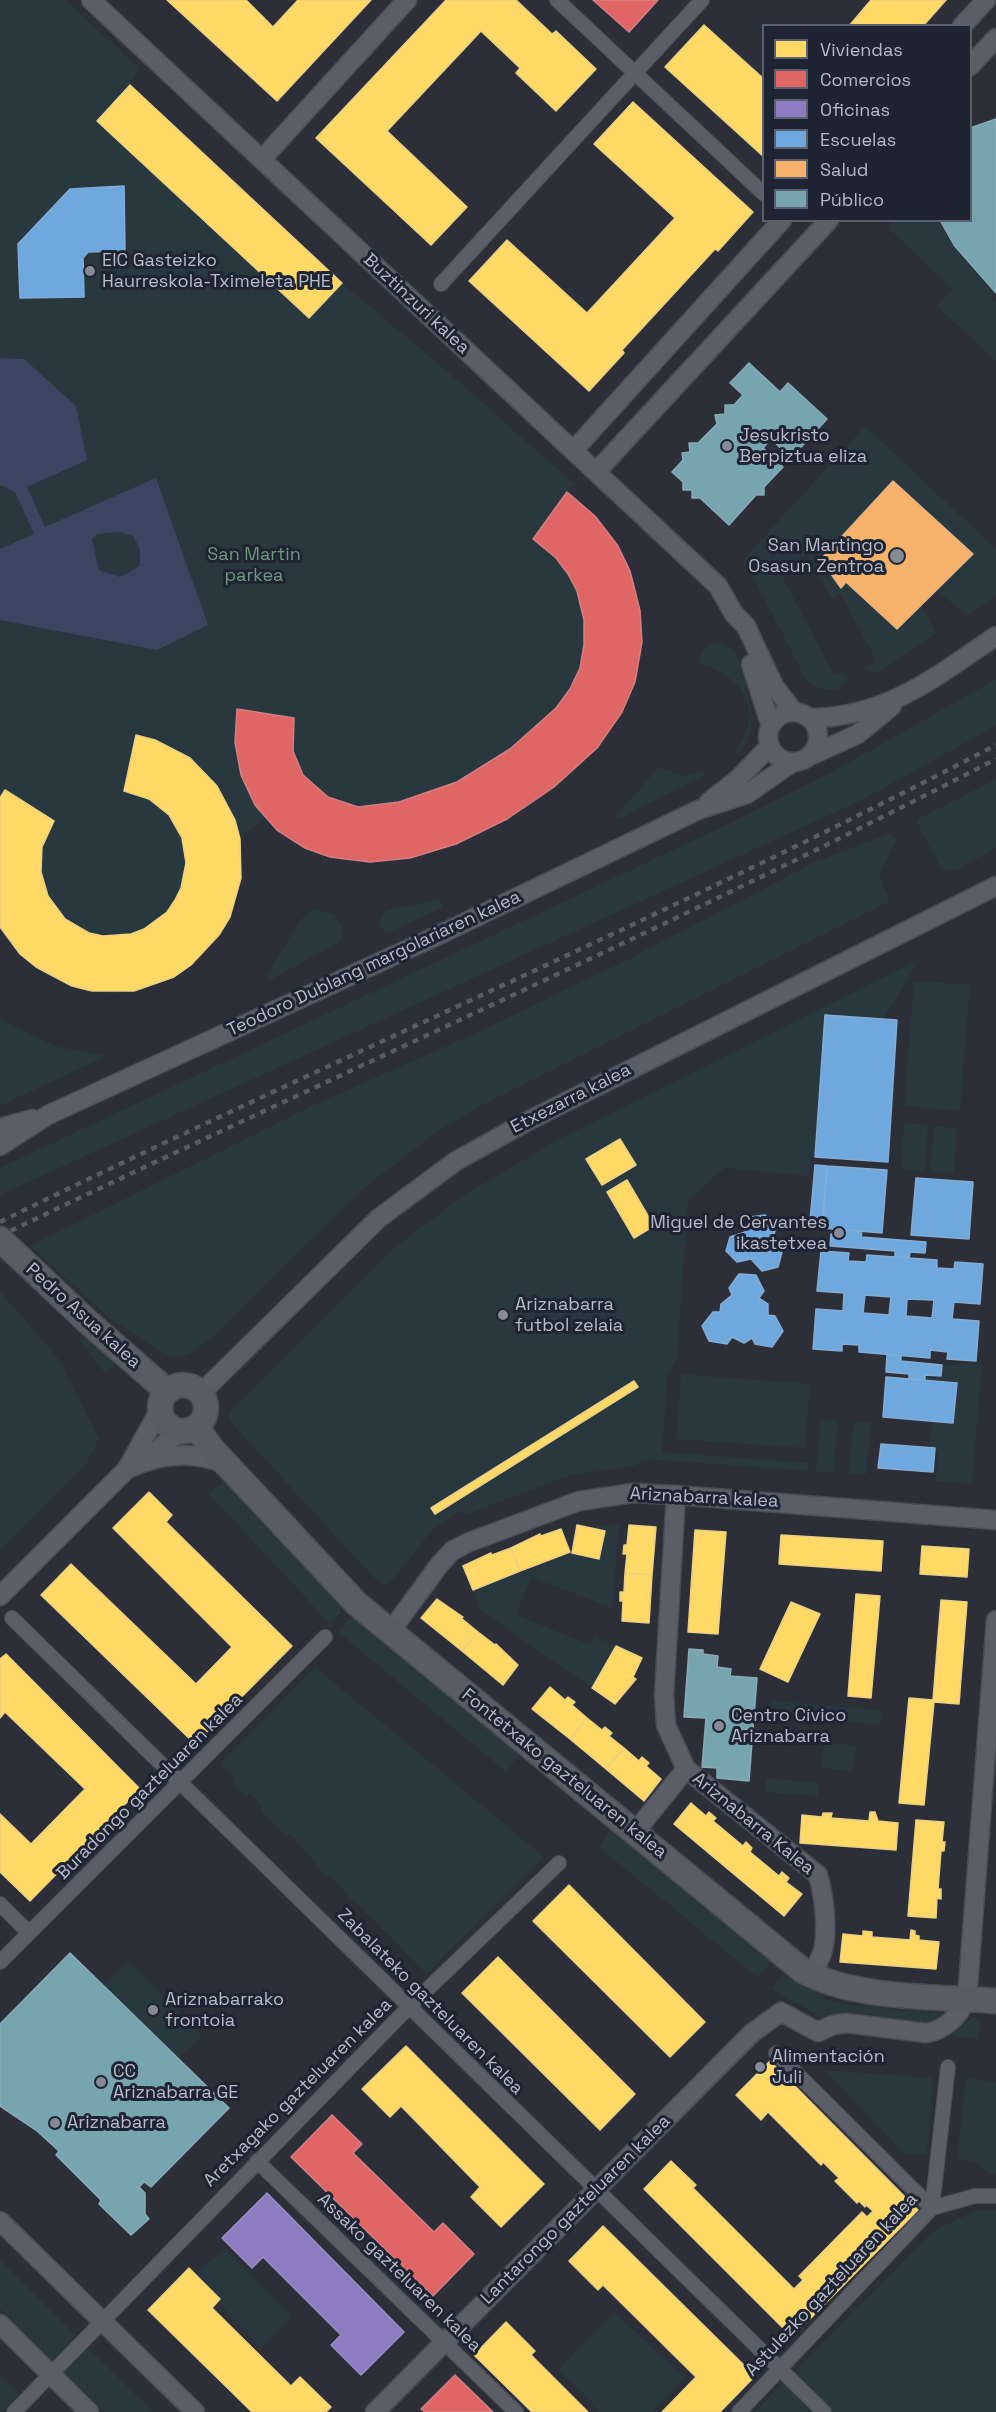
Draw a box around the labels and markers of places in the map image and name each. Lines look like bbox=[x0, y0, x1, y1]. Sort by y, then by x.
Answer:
place label: EIC Gasteizko Haurreskola-Tximeleta PHE bbox=[102, 250, 331, 292]
marker: EIC Gasteizko Haurreskola-Tximeleta PHE bbox=[83, 264, 97, 278]
place label: Jesukristo Berpiztua eliza bbox=[739, 425, 867, 468]
marker: Jesukristo Berpiztua eliza bbox=[720, 439, 734, 453]
place label: San Martingo Osasun Zentroa bbox=[748, 535, 884, 578]
marker: San Martingo Osasun Zentroa bbox=[888, 547, 906, 565]
place label: Miguel de Cervantes ikastetxea bbox=[650, 1212, 827, 1254]
marker: Miguel de Cervantes ikastetxea bbox=[832, 1226, 846, 1240]
place label: Ariznabarra futbol zelaia bbox=[515, 1294, 623, 1336]
marker: Ariznabarra futbol zelaia bbox=[496, 1308, 510, 1322]
place label: Centro Cívico Ariznabarra bbox=[731, 1705, 846, 1748]
marker: Centro Cívico Ariznabarra bbox=[712, 1719, 726, 1733]
place label: Ariznabarrako frontoia bbox=[165, 1989, 284, 2032]
marker: Ariznabarrako frontoia bbox=[146, 2003, 160, 2017]
place label: Alimentación Juli bbox=[772, 2046, 885, 2088]
marker: Alimentación Juli bbox=[753, 2060, 767, 2074]
place label: CC Ariznabarra GE bbox=[113, 2061, 238, 2104]
marker: CC Ariznabarra GE bbox=[94, 2075, 108, 2089]
place label: Ariznabarra bbox=[67, 2112, 166, 2134]
marker: Ariznabarra bbox=[48, 2116, 62, 2130]

